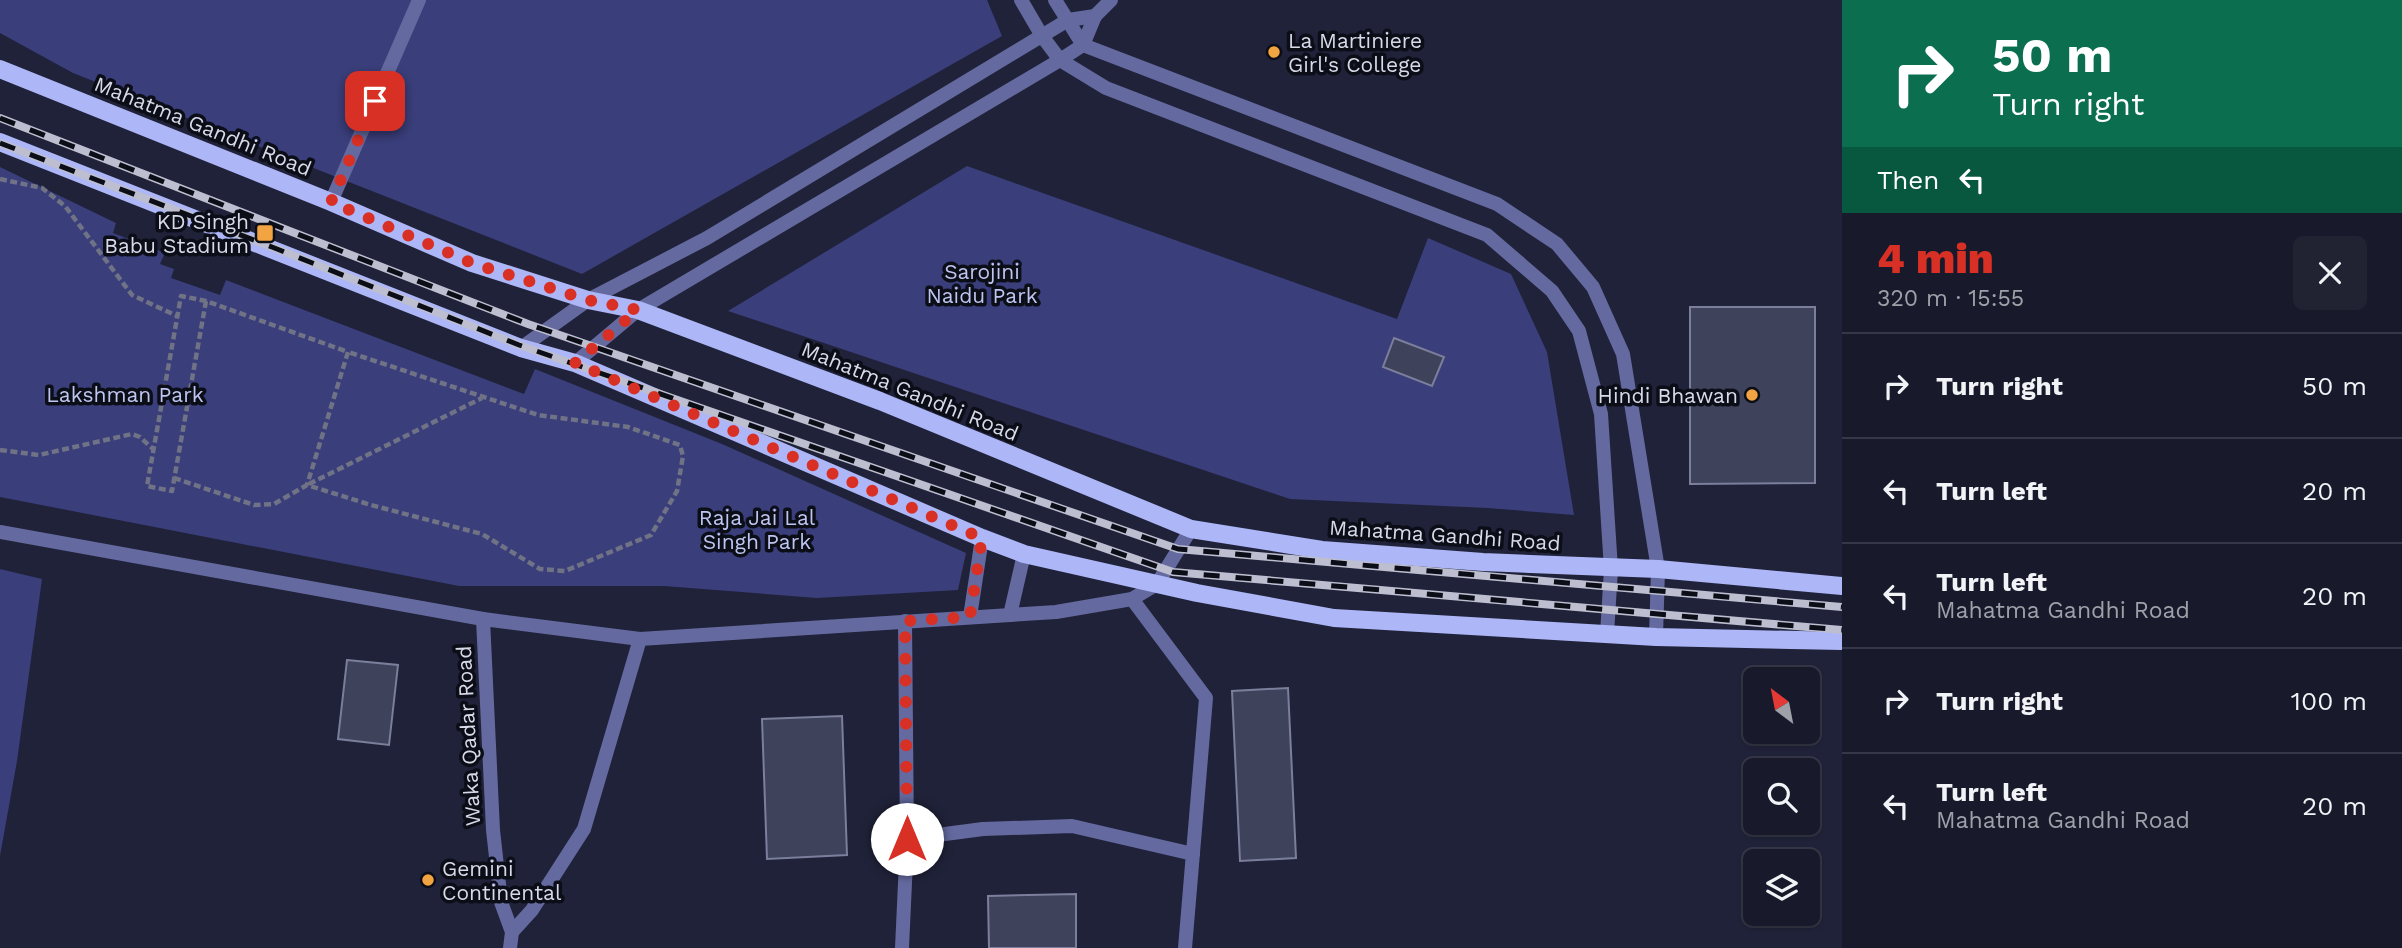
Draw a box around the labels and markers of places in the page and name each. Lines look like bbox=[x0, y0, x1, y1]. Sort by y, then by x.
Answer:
place label: La Martiniere Girl's College bbox=[1288, 28, 1422, 77]
marker: La Martiniere Girl's College bbox=[1266, 44, 1282, 60]
pin bbox=[345, 71, 405, 131]
place label: KD Singh Babu Stadium bbox=[104, 209, 249, 258]
marker: KD Singh Babu Stadium bbox=[255, 223, 275, 243]
place label: Hindi Bhawan bbox=[1598, 383, 1738, 408]
marker: Hindi Bhawan bbox=[1744, 387, 1760, 403]
place label: Gemini Continental bbox=[442, 856, 562, 905]
marker: Gemini Continental bbox=[420, 872, 436, 888]

